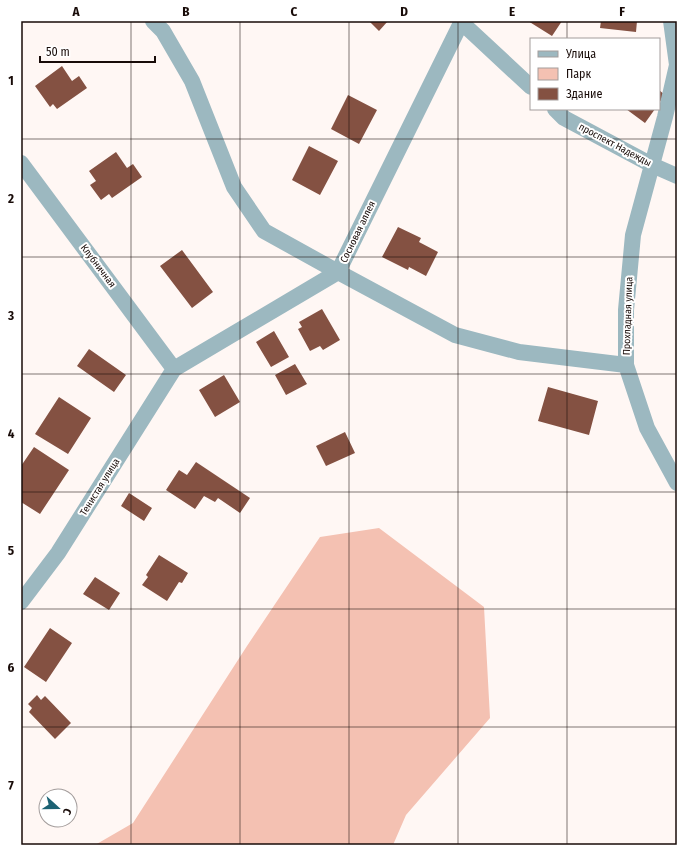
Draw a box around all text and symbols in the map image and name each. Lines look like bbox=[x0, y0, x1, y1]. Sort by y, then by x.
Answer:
text: A bbox=[71, 4, 80, 19]
text: B bbox=[182, 4, 190, 19]
text: C bbox=[291, 4, 298, 19]
text: D bbox=[400, 4, 408, 19]
text: E bbox=[509, 4, 515, 19]
text: F bbox=[619, 4, 625, 19]
scale bar bbox=[40, 38, 155, 64]
legend bbox=[530, 38, 660, 110]
text: 50 m bbox=[46, 45, 70, 59]
text: Улица bbox=[565, 47, 596, 61]
text: Парк bbox=[566, 67, 592, 81]
text: 1 bbox=[8, 73, 14, 88]
text: Здание bbox=[566, 87, 602, 101]
street label: проспект Надежды bbox=[577, 121, 653, 169]
text: 2 bbox=[7, 191, 14, 206]
street label: Сосновая аллея bbox=[338, 199, 378, 265]
street label: Клубничная bbox=[78, 242, 118, 290]
street label: Прохладная улица bbox=[621, 276, 635, 355]
text: 3 bbox=[7, 308, 14, 323]
text: 4 bbox=[8, 426, 15, 441]
street label: Тенистая улица bbox=[78, 456, 122, 518]
text: 5 bbox=[8, 543, 14, 558]
text: 6 bbox=[8, 660, 15, 675]
text: 7 bbox=[8, 778, 14, 793]
north arrow bbox=[38, 788, 78, 828]
text: С bbox=[60, 806, 74, 817]

